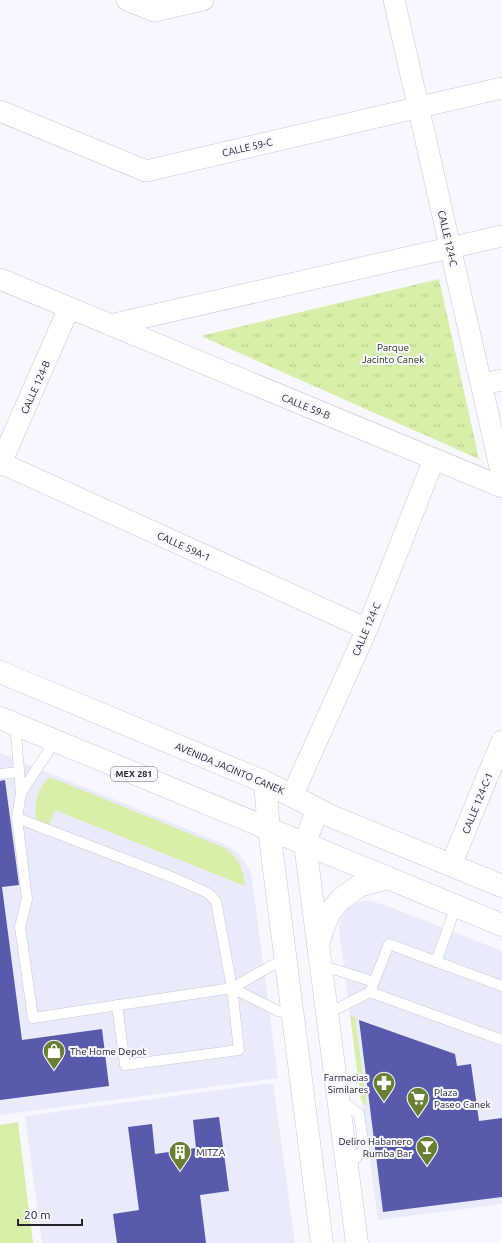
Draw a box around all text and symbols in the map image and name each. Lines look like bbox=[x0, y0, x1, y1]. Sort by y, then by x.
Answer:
street label: CALLE 59-C bbox=[221, 136, 273, 159]
street label: CALLE 124-C bbox=[436, 209, 459, 267]
park label: Parque Jacinto Canek bbox=[362, 342, 424, 365]
street label: CALLE 124-B bbox=[19, 359, 52, 416]
street label: CALLE 59-B bbox=[280, 392, 332, 421]
street label: CALLE 59A-1 bbox=[155, 530, 212, 563]
street label: CALLE 124-C bbox=[350, 601, 383, 658]
street label: AVENIDA JACINTO CANEK bbox=[173, 740, 286, 797]
road number: MEX 281 bbox=[111, 767, 157, 781]
street label: CALLE 124-C-1 bbox=[460, 771, 495, 835]
shop icon: The Home Depot bbox=[41, 1038, 67, 1071]
place label: The Home Depot bbox=[70, 1046, 147, 1057]
pharmacy icon: Farmacias Similares bbox=[371, 1070, 397, 1103]
place label: Farmacias Similares bbox=[324, 1072, 368, 1095]
supermarket icon: Plaza Paseo Canek bbox=[405, 1085, 431, 1118]
place label: Plaza Paseo Canek bbox=[434, 1087, 491, 1110]
bar icon: Deliro Habanero Rumba Bar bbox=[414, 1134, 440, 1167]
place label: Deliro Habanero Rumba Bar bbox=[338, 1136, 412, 1159]
building icon: MITZA bbox=[167, 1139, 193, 1172]
place label: MITZA bbox=[196, 1147, 226, 1158]
scale bar bbox=[18, 1201, 82, 1227]
text: 20 m bbox=[24, 1208, 51, 1221]

